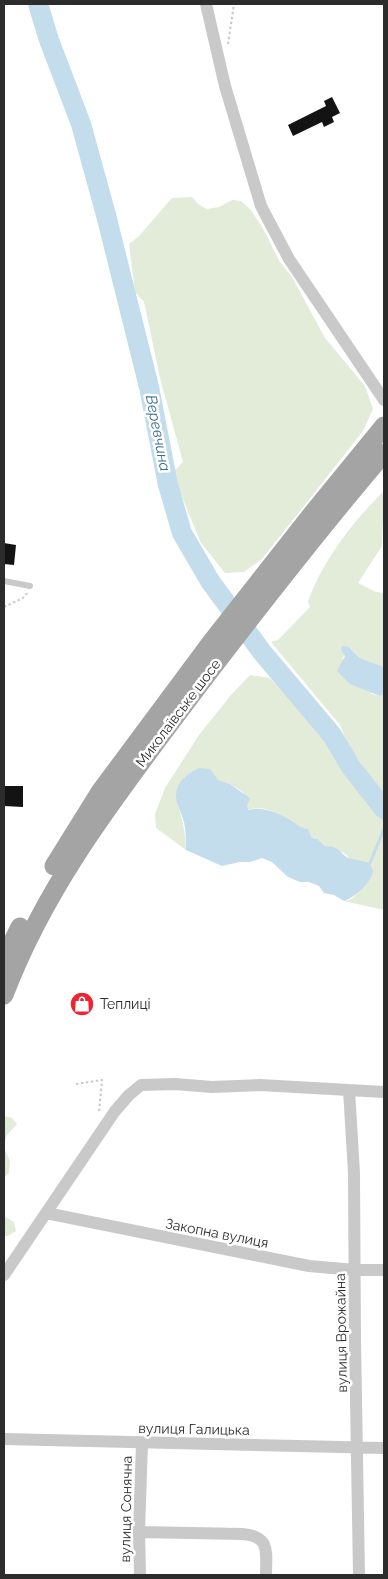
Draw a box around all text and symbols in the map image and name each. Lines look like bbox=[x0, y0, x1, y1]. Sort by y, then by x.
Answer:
water label: Веревчина bbox=[142, 393, 174, 473]
street label: Миколаївське шосе bbox=[132, 656, 224, 770]
shop icon: Теплиці bbox=[69, 991, 95, 1017]
place label: Теплиці bbox=[100, 996, 151, 1012]
street label: Закопна вулиця bbox=[164, 1215, 270, 1251]
street label: вулиця Врожайна bbox=[332, 1273, 350, 1393]
street label: вулиця Галицька bbox=[138, 1420, 250, 1438]
street label: вулиця Сонячна bbox=[117, 1456, 135, 1562]

